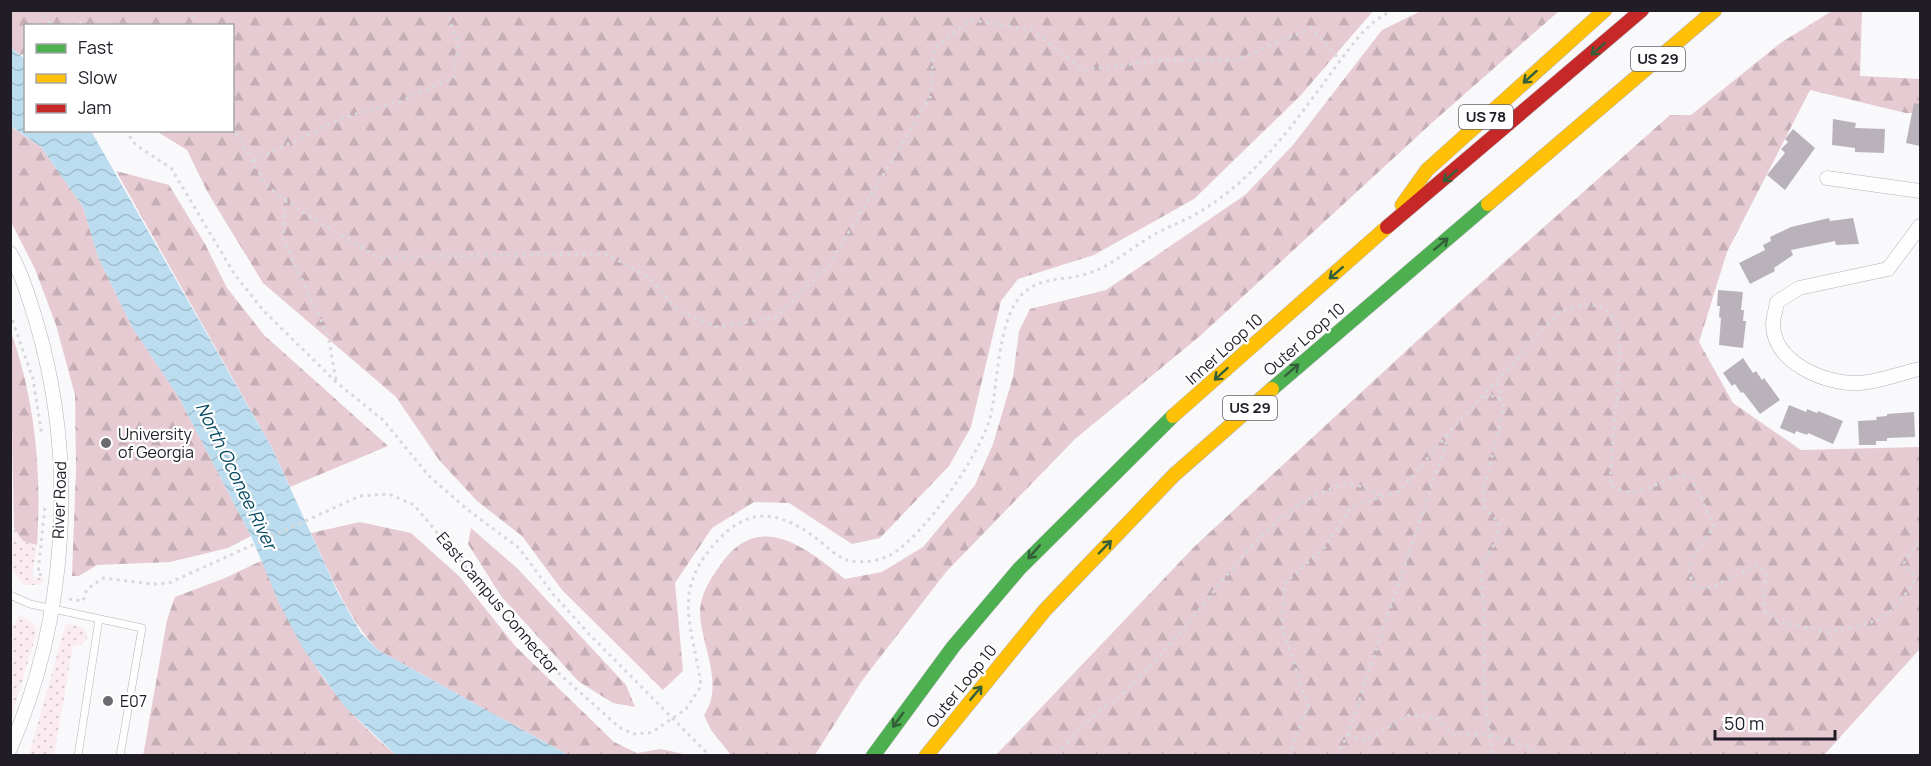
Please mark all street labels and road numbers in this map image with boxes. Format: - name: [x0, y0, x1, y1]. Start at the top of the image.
- road number: US 29: [1631, 47, 1685, 71]
- road number: US 78: [1459, 105, 1513, 129]
- street label: Outer Loop 10: [1259, 297, 1349, 381]
- street label: Inner Loop 10: [1181, 308, 1267, 390]
- road number: US 29: [1223, 396, 1277, 420]
- street label: River Road: [47, 461, 71, 539]
- street label: East Campus Connector: [432, 527, 564, 679]
- street label: Outer Loop 10: [921, 640, 1001, 732]

